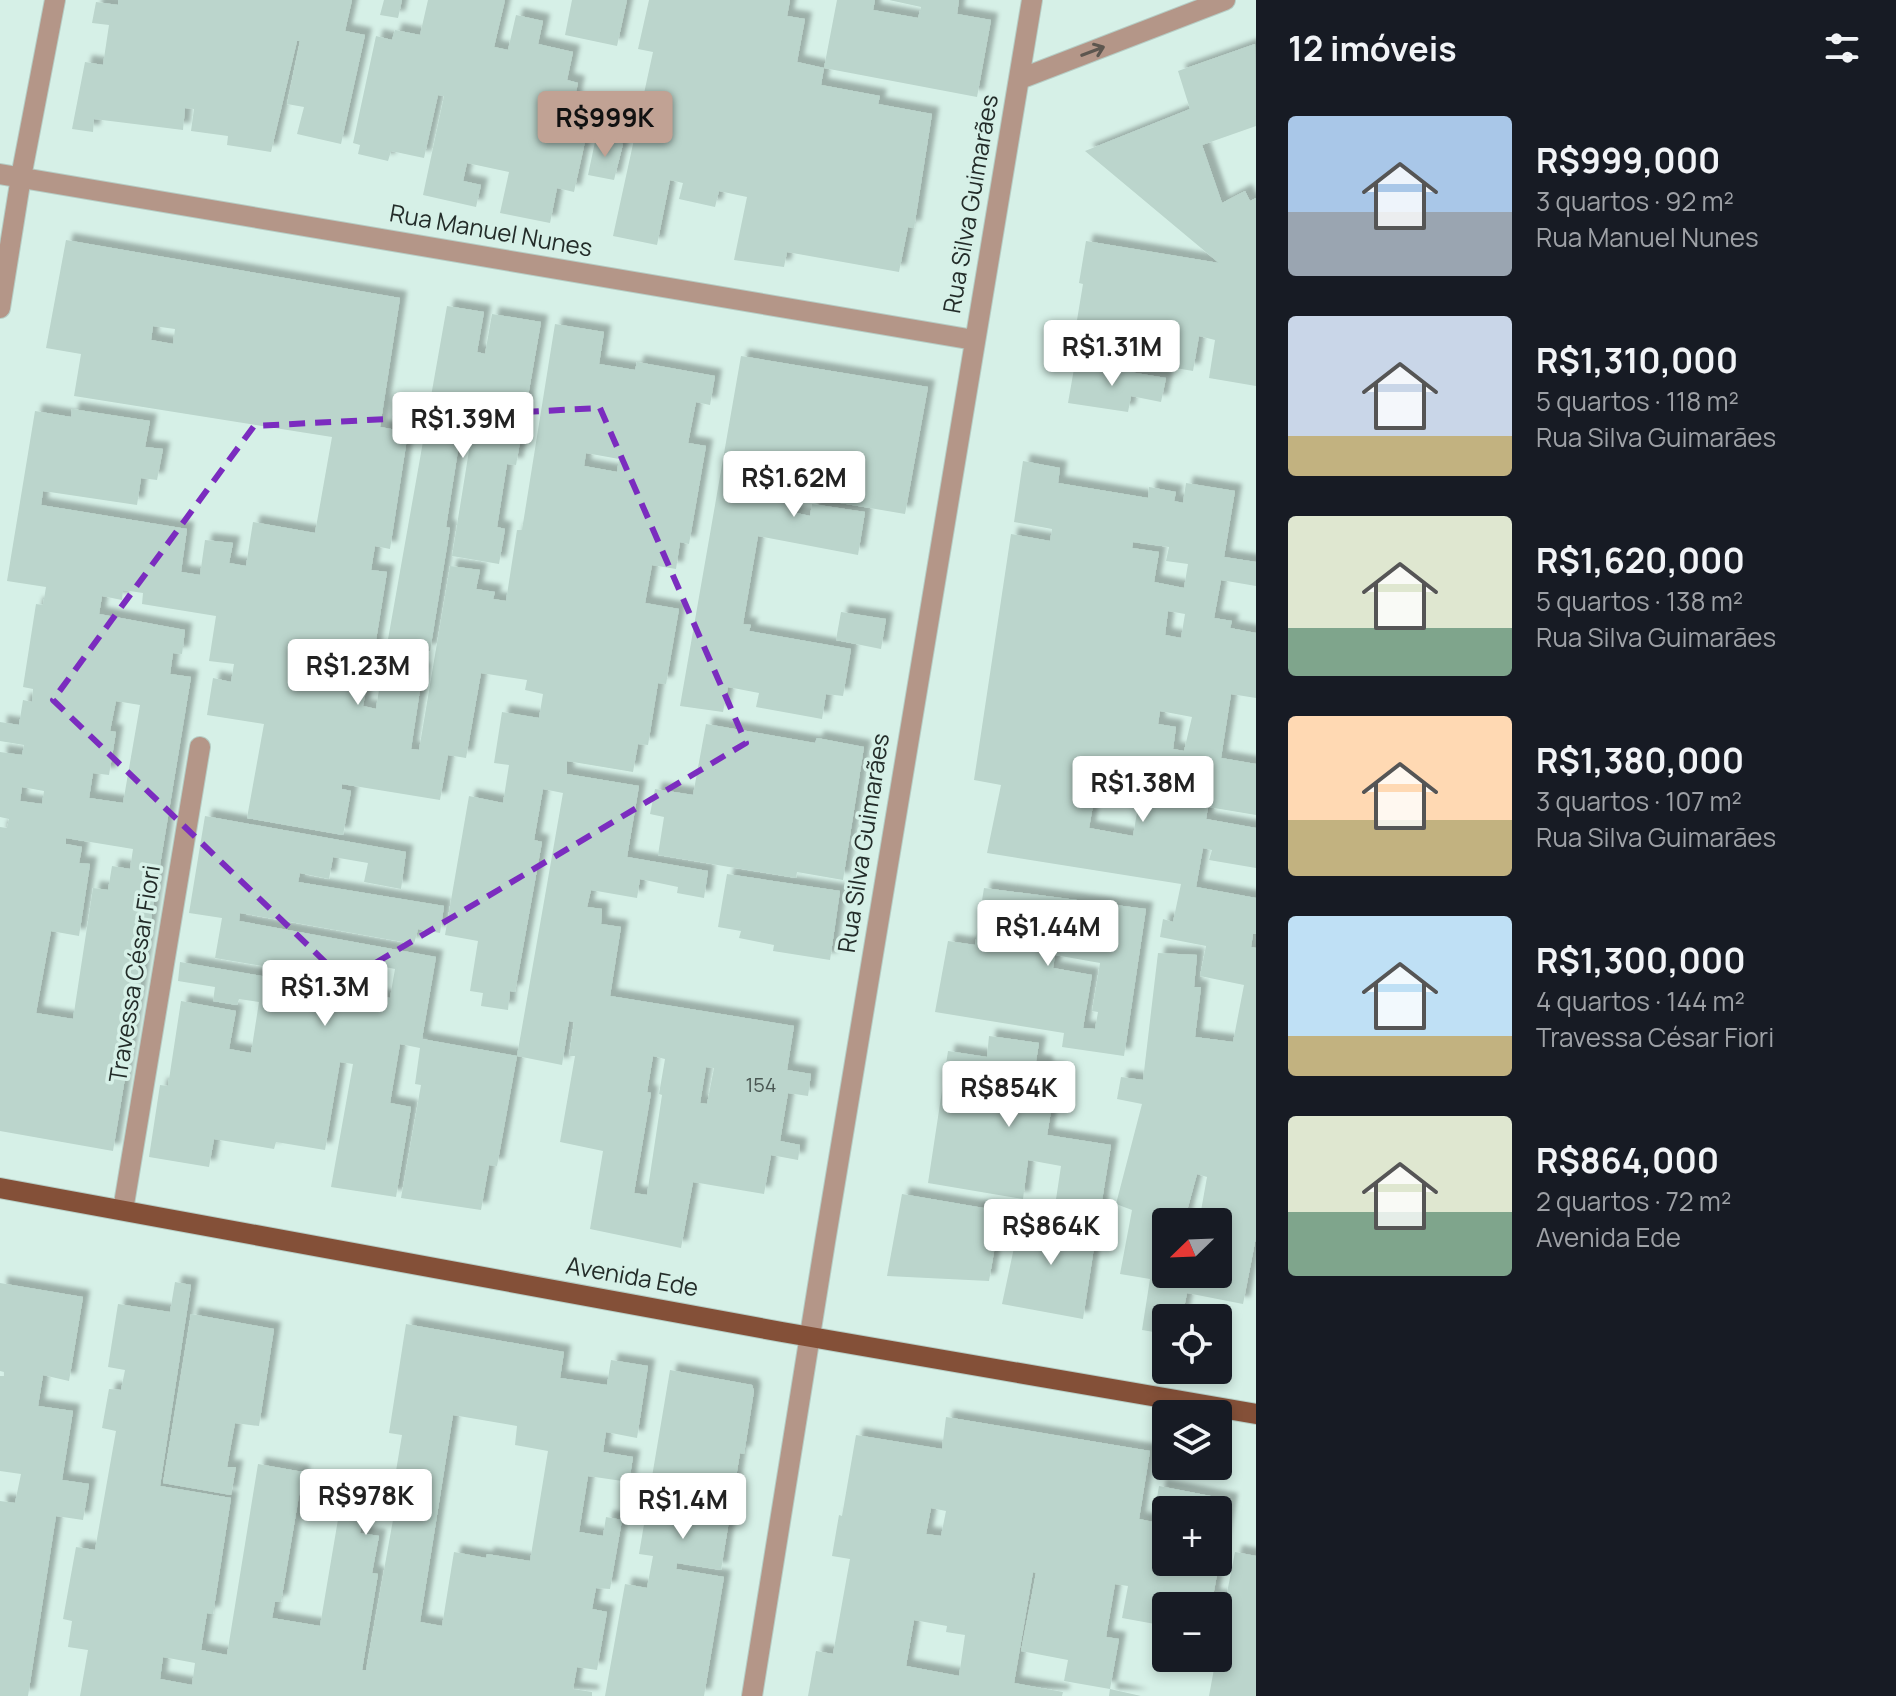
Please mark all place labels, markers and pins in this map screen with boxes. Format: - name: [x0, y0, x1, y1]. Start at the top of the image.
- pin: R$999K: [540, 91, 670, 159]
- pin: R$1.31M: [1038, 320, 1186, 388]
- pin: R$1.39M: [389, 392, 537, 460]
- pin: R$1.62M: [720, 451, 868, 519]
- pin: R$1.23M: [284, 639, 432, 707]
- pin: R$1.38M: [1069, 756, 1217, 824]
- pin: R$1.44M: [974, 900, 1122, 968]
- pin: R$1.3M: [260, 960, 390, 1028]
- pin: R$854K: [944, 1061, 1074, 1129]
- pin: R$864K: [986, 1199, 1116, 1267]
- pin: R$978K: [301, 1469, 431, 1537]
- pin: R$1.4M: [618, 1473, 748, 1541]

